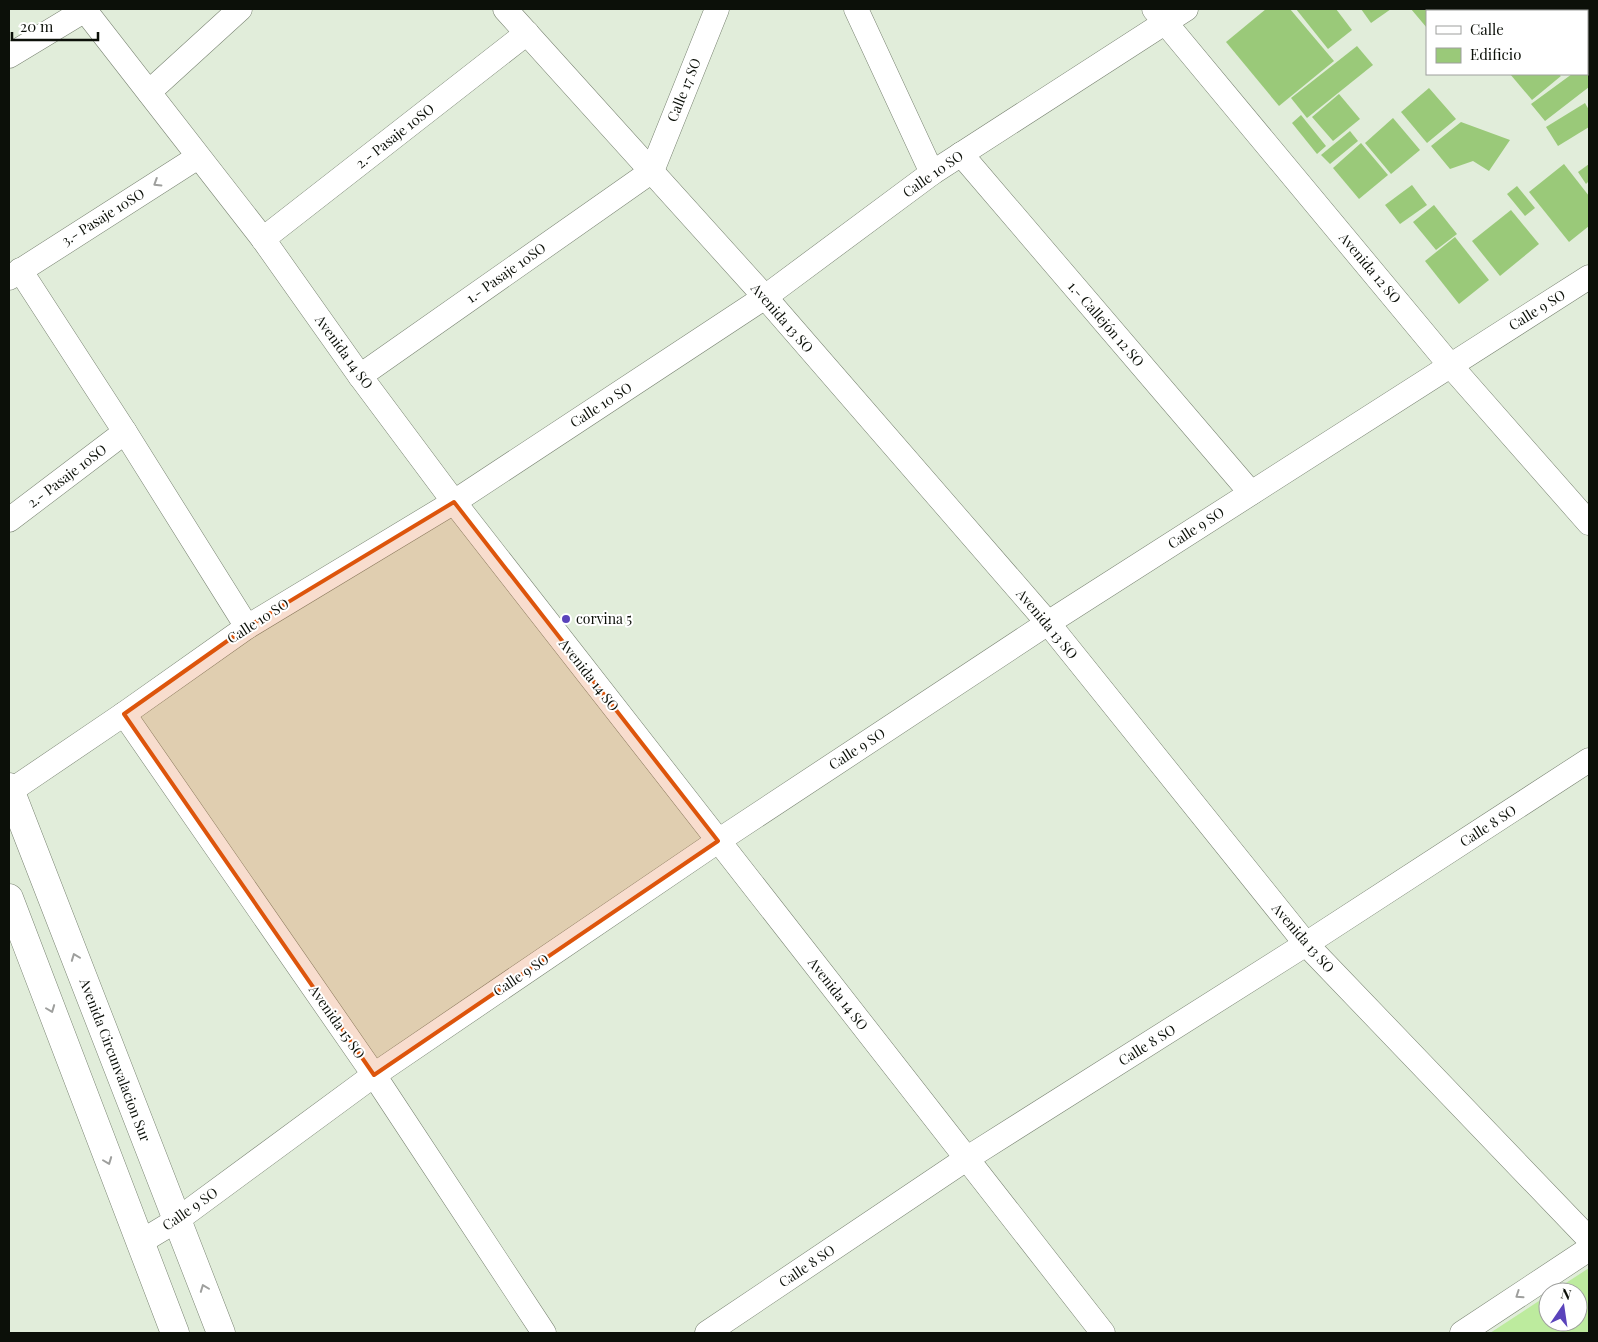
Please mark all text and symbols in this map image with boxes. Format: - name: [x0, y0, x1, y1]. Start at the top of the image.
- scale bar: [12, 10, 99, 42]
- legend: [1426, 10, 1588, 75]
- text: 20 m: [20, 16, 54, 36]
- text: Calle: [1470, 19, 1504, 39]
- text: Edificio: [1470, 44, 1521, 64]
- street label: Calle 17 SO: [662, 55, 705, 125]
- street label: 2.- Pasaje 10SO: [351, 99, 438, 172]
- street label: Calle 10 SO: [899, 146, 967, 201]
- one-way arrow: [153, 177, 162, 186]
- street label: 3.- Pasaje 10SO: [58, 183, 148, 250]
- street label: Avenida 12 SO: [1335, 228, 1406, 307]
- street label: 1.- Pasaje 10SO: [462, 238, 549, 307]
- street label: 1.- Callejón 12 SO: [1064, 277, 1149, 370]
- street label: Avenida 13 SO: [746, 278, 818, 356]
- street label: Calle 9 SO: [1505, 285, 1569, 334]
- street label: Avenida 14 SO: [311, 310, 378, 392]
- street label: Calle 10 SO: [566, 378, 635, 432]
- street label: 2.- Pasaje 10SO: [23, 439, 110, 512]
- street label: Calle 9 SO: [1164, 502, 1228, 553]
- street label: Avenida 13 SO: [1012, 584, 1082, 663]
- street label: Calle 10 SO: [223, 594, 292, 648]
- place label: corvina 5: [576, 609, 632, 628]
- marker: corvina 5: [560, 613, 572, 625]
- street label: Avenida 14 SO: [555, 634, 624, 715]
- street label: Calle 9 SO: [825, 723, 889, 774]
- street label: Calle 8 SO: [1456, 800, 1520, 851]
- street label: Avenida 13 SO: [1267, 898, 1339, 976]
- street label: Calle 9 SO: [489, 949, 552, 1000]
- one-way arrow: [71, 953, 81, 962]
- street label: Avenida 14 SO: [804, 953, 873, 1034]
- street label: Avenida Circunvalacion Sur: [75, 975, 156, 1145]
- street label: Avenida 15 SO: [305, 980, 370, 1062]
- one-way arrow: [45, 1004, 55, 1013]
- street label: Calle 8 SO: [1115, 1020, 1179, 1070]
- one-way arrow: [102, 1156, 112, 1165]
- street label: Calle 9 SO: [158, 1183, 221, 1235]
- street label: Calle 8 SO: [775, 1240, 838, 1291]
- north arrow: [1538, 1282, 1588, 1332]
- text: N: [1559, 1283, 1573, 1304]
- one-way arrow: [199, 1284, 210, 1293]
- one-way arrow: [1516, 1289, 1525, 1298]

